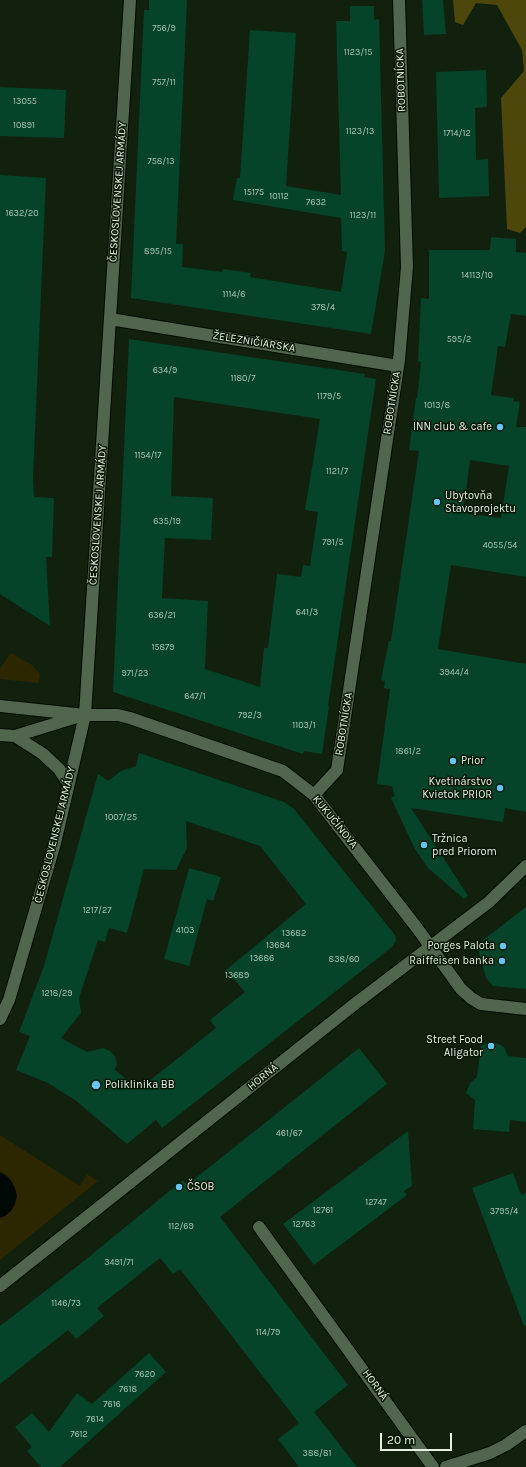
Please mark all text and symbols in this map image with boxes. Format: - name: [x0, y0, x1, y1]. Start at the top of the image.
- house number: 756/9: [152, 23, 176, 33]
- house number: 1123/15: [344, 47, 372, 57]
- street label: ROBOTNÍCKA: [393, 48, 409, 112]
- house number: 757/11: [152, 77, 176, 87]
- house number: 13055: [13, 96, 37, 106]
- house number: 10891: [13, 120, 35, 130]
- street label: ČESKOSLOVENSKEJ ARMÁDY: [107, 122, 129, 262]
- house number: 1123/13: [346, 126, 374, 136]
- house number: 1714/12: [443, 128, 471, 138]
- house number: 758/13: [147, 156, 175, 166]
- house number: 15175: [244, 187, 264, 197]
- house number: 10112: [269, 191, 289, 201]
- house number: 7632: [306, 197, 326, 207]
- house number: 1632/20: [5, 208, 39, 218]
- house number: 1123/11: [350, 210, 376, 220]
- house number: 895/15: [144, 246, 172, 256]
- house number: 14113/10: [461, 270, 493, 280]
- house number: 1114/6: [223, 289, 245, 299]
- house number: 378/4: [311, 302, 335, 312]
- street label: ŽELEZNIČIARSKA: [212, 329, 296, 355]
- house number: 595/2: [447, 334, 471, 344]
- house number: 634/9: [153, 365, 177, 375]
- street label: ROBOTNÍCKA: [381, 371, 403, 435]
- house number: 1180/7: [231, 373, 255, 383]
- house number: 1179/5: [317, 391, 341, 401]
- house number: 1013/8: [424, 400, 450, 410]
- place label: INN club & cafe: [413, 420, 492, 434]
- marker: INN club & cafe: [495, 422, 505, 432]
- street label: ČESKOSLOVENSKEJ ARMÁDY: [87, 445, 109, 585]
- house number: 1154/17: [134, 450, 162, 460]
- house number: 1121/7: [326, 466, 348, 476]
- place label: Ubytovňa Stavoprojektu: [445, 489, 516, 515]
- marker: Ubytovňa Stavoprojektu: [432, 497, 442, 507]
- house number: 635/19: [153, 516, 181, 526]
- house number: 791/5: [322, 537, 344, 547]
- house number: 4055/54: [483, 540, 517, 550]
- house number: 641/3: [296, 607, 318, 617]
- house number: 636/21: [148, 610, 176, 620]
- house number: 15879: [151, 642, 175, 652]
- house number: 3944/4: [439, 667, 469, 677]
- house number: 971/23: [122, 668, 148, 678]
- house number: 647/1: [184, 691, 206, 701]
- street label: ROBOTNÍCKA: [333, 692, 355, 756]
- house number: 792/3: [238, 710, 262, 720]
- house number: 1103/1: [292, 720, 316, 730]
- house number: 1861/2: [395, 746, 421, 756]
- place label: Prior: [461, 754, 484, 768]
- marker: Prior: [448, 756, 458, 766]
- street label: ČESKOSLOVENSKEJ ARMÁDY: [32, 765, 78, 905]
- place label: Kvetinárstvo Kvietok PRIOR: [422, 775, 492, 801]
- marker: Kvetinárstvo Kvietok PRIOR: [495, 783, 505, 793]
- street label: KUKUČÍNOVA: [310, 793, 360, 851]
- house number: 1007/25: [105, 812, 137, 822]
- place label: Tržnica pred Priorom: [432, 832, 497, 858]
- marker: Tržnica pred Priorom: [419, 840, 429, 850]
- house number: 1217/27: [83, 905, 111, 915]
- house number: 4103: [176, 925, 194, 935]
- house number: 13682: [282, 928, 306, 938]
- place label: Porges Palota: [427, 939, 495, 953]
- house number: 13684: [266, 940, 290, 950]
- marker: Porges Palota: [498, 941, 508, 951]
- house number: 13686: [250, 953, 274, 963]
- house number: 838/60: [329, 954, 359, 964]
- place label: Raiffeisen banka: [409, 954, 494, 968]
- marker: Raiffeisen banka: [497, 956, 507, 966]
- house number: 13689: [225, 970, 249, 980]
- house number: 1218/29: [41, 988, 73, 998]
- place label: Street Food Aligator: [426, 1033, 483, 1059]
- marker: Street Food Aligator: [486, 1041, 496, 1051]
- street label: HORNÁ: [245, 1061, 281, 1093]
- place label: Poliklinika BB: [105, 1078, 174, 1092]
- marker: Poliklinika BB: [90, 1079, 102, 1091]
- house number: 461/67: [276, 1128, 302, 1138]
- place label: ČSOB: [187, 1180, 214, 1194]
- marker: ČSOB: [174, 1182, 184, 1192]
- house number: 12747: [365, 1197, 387, 1207]
- house number: 12761: [313, 1205, 333, 1215]
- house number: 3795/4: [490, 1206, 518, 1216]
- house number: 12763: [293, 1219, 315, 1229]
- house number: 112/69: [168, 1221, 194, 1231]
- house number: 3491/71: [104, 1257, 134, 1267]
- house number: 1146/73: [51, 1298, 81, 1308]
- house number: 114/79: [256, 1327, 280, 1337]
- street label: HORNÁ: [359, 1367, 391, 1403]
- house number: 7620: [135, 1369, 155, 1379]
- house number: 7618: [119, 1384, 137, 1394]
- house number: 7616: [103, 1399, 121, 1409]
- house number: 7614: [86, 1414, 104, 1424]
- scale bar: [382, 1425, 454, 1451]
- house number: 7612: [70, 1429, 88, 1439]
- text: 20 m: [387, 1433, 415, 1447]
- house number: 388/81: [303, 1448, 331, 1458]

